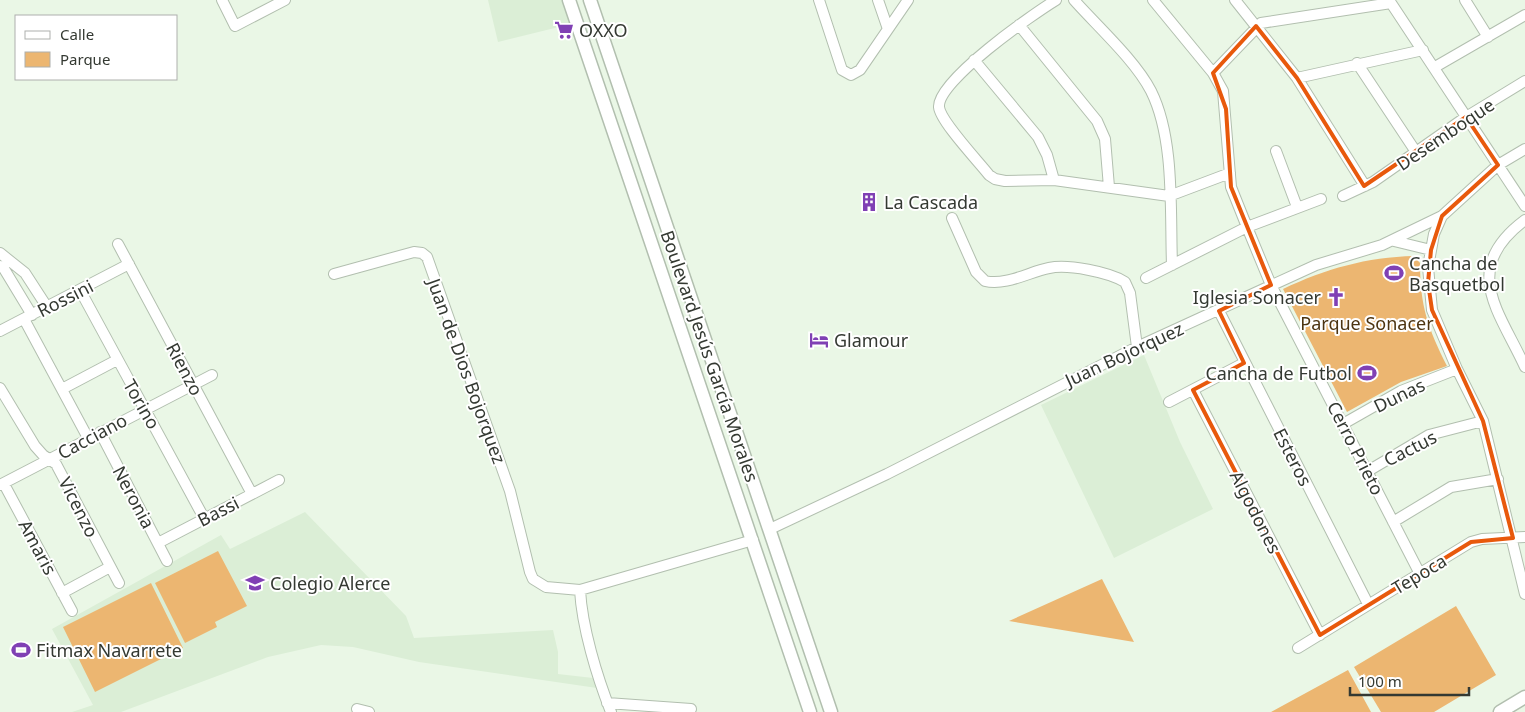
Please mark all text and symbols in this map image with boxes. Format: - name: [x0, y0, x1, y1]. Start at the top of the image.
- legend: [15, 15, 178, 80]
- place label: OXXO: [579, 18, 628, 42]
- supermarket icon: OXXO: [553, 19, 575, 41]
- text: Calle: [60, 24, 94, 44]
- text: Parque: [60, 49, 110, 69]
- street label: Desemboque: [1391, 92, 1499, 176]
- place label: La Cascada: [884, 190, 978, 214]
- building icon: La Cascada: [858, 191, 880, 213]
- street label: Boulevard Jesús García Morales: [656, 227, 764, 485]
- place label: Cancha de Basquetbol: [1409, 251, 1505, 296]
- sports icon: Cancha de Basquetbol: [1383, 262, 1405, 284]
- street label: Juan de Dios Bojorquez: [422, 273, 512, 467]
- street label: Rossini: [33, 274, 97, 322]
- place label: Iglesia Sonacer: [1193, 285, 1322, 309]
- church icon: Iglesia Sonacer: [1325, 286, 1347, 308]
- park label: Parque Sonacer: [1300, 311, 1434, 335]
- street label: Juan Bojorquez: [1059, 316, 1187, 393]
- place label: Glamour: [834, 328, 909, 352]
- hotel icon: Glamour: [808, 329, 830, 351]
- street label: Rienzo: [161, 338, 209, 400]
- place label: Cancha de Futbol: [1205, 361, 1352, 385]
- sports icon: Cancha de Futbol: [1356, 362, 1378, 384]
- street label: Dunas: [1369, 372, 1429, 418]
- street label: Torino: [118, 375, 166, 433]
- street label: Cerro Prieto: [1322, 397, 1390, 499]
- street label: Cacciano: [53, 408, 131, 464]
- street label: Esteros: [1268, 424, 1318, 490]
- street label: Cactus: [1379, 425, 1441, 471]
- street label: Neronia: [108, 461, 160, 533]
- street label: Algodones: [1225, 466, 1287, 558]
- street label: Vicenzo: [54, 473, 104, 541]
- street label: Bassi: [193, 490, 243, 532]
- street label: Amaris: [14, 515, 62, 579]
- street label: Tepoca: [1387, 548, 1451, 600]
- place label: Colegio Alerce: [270, 571, 391, 595]
- school or university icon: Colegio Alerce: [244, 572, 266, 594]
- place label: Fitmax Navarrete: [36, 638, 182, 662]
- sports icon: Fitmax Navarrete: [10, 639, 32, 661]
- scale bar: [1350, 664, 1469, 696]
- text: 100 m: [1358, 671, 1402, 691]

